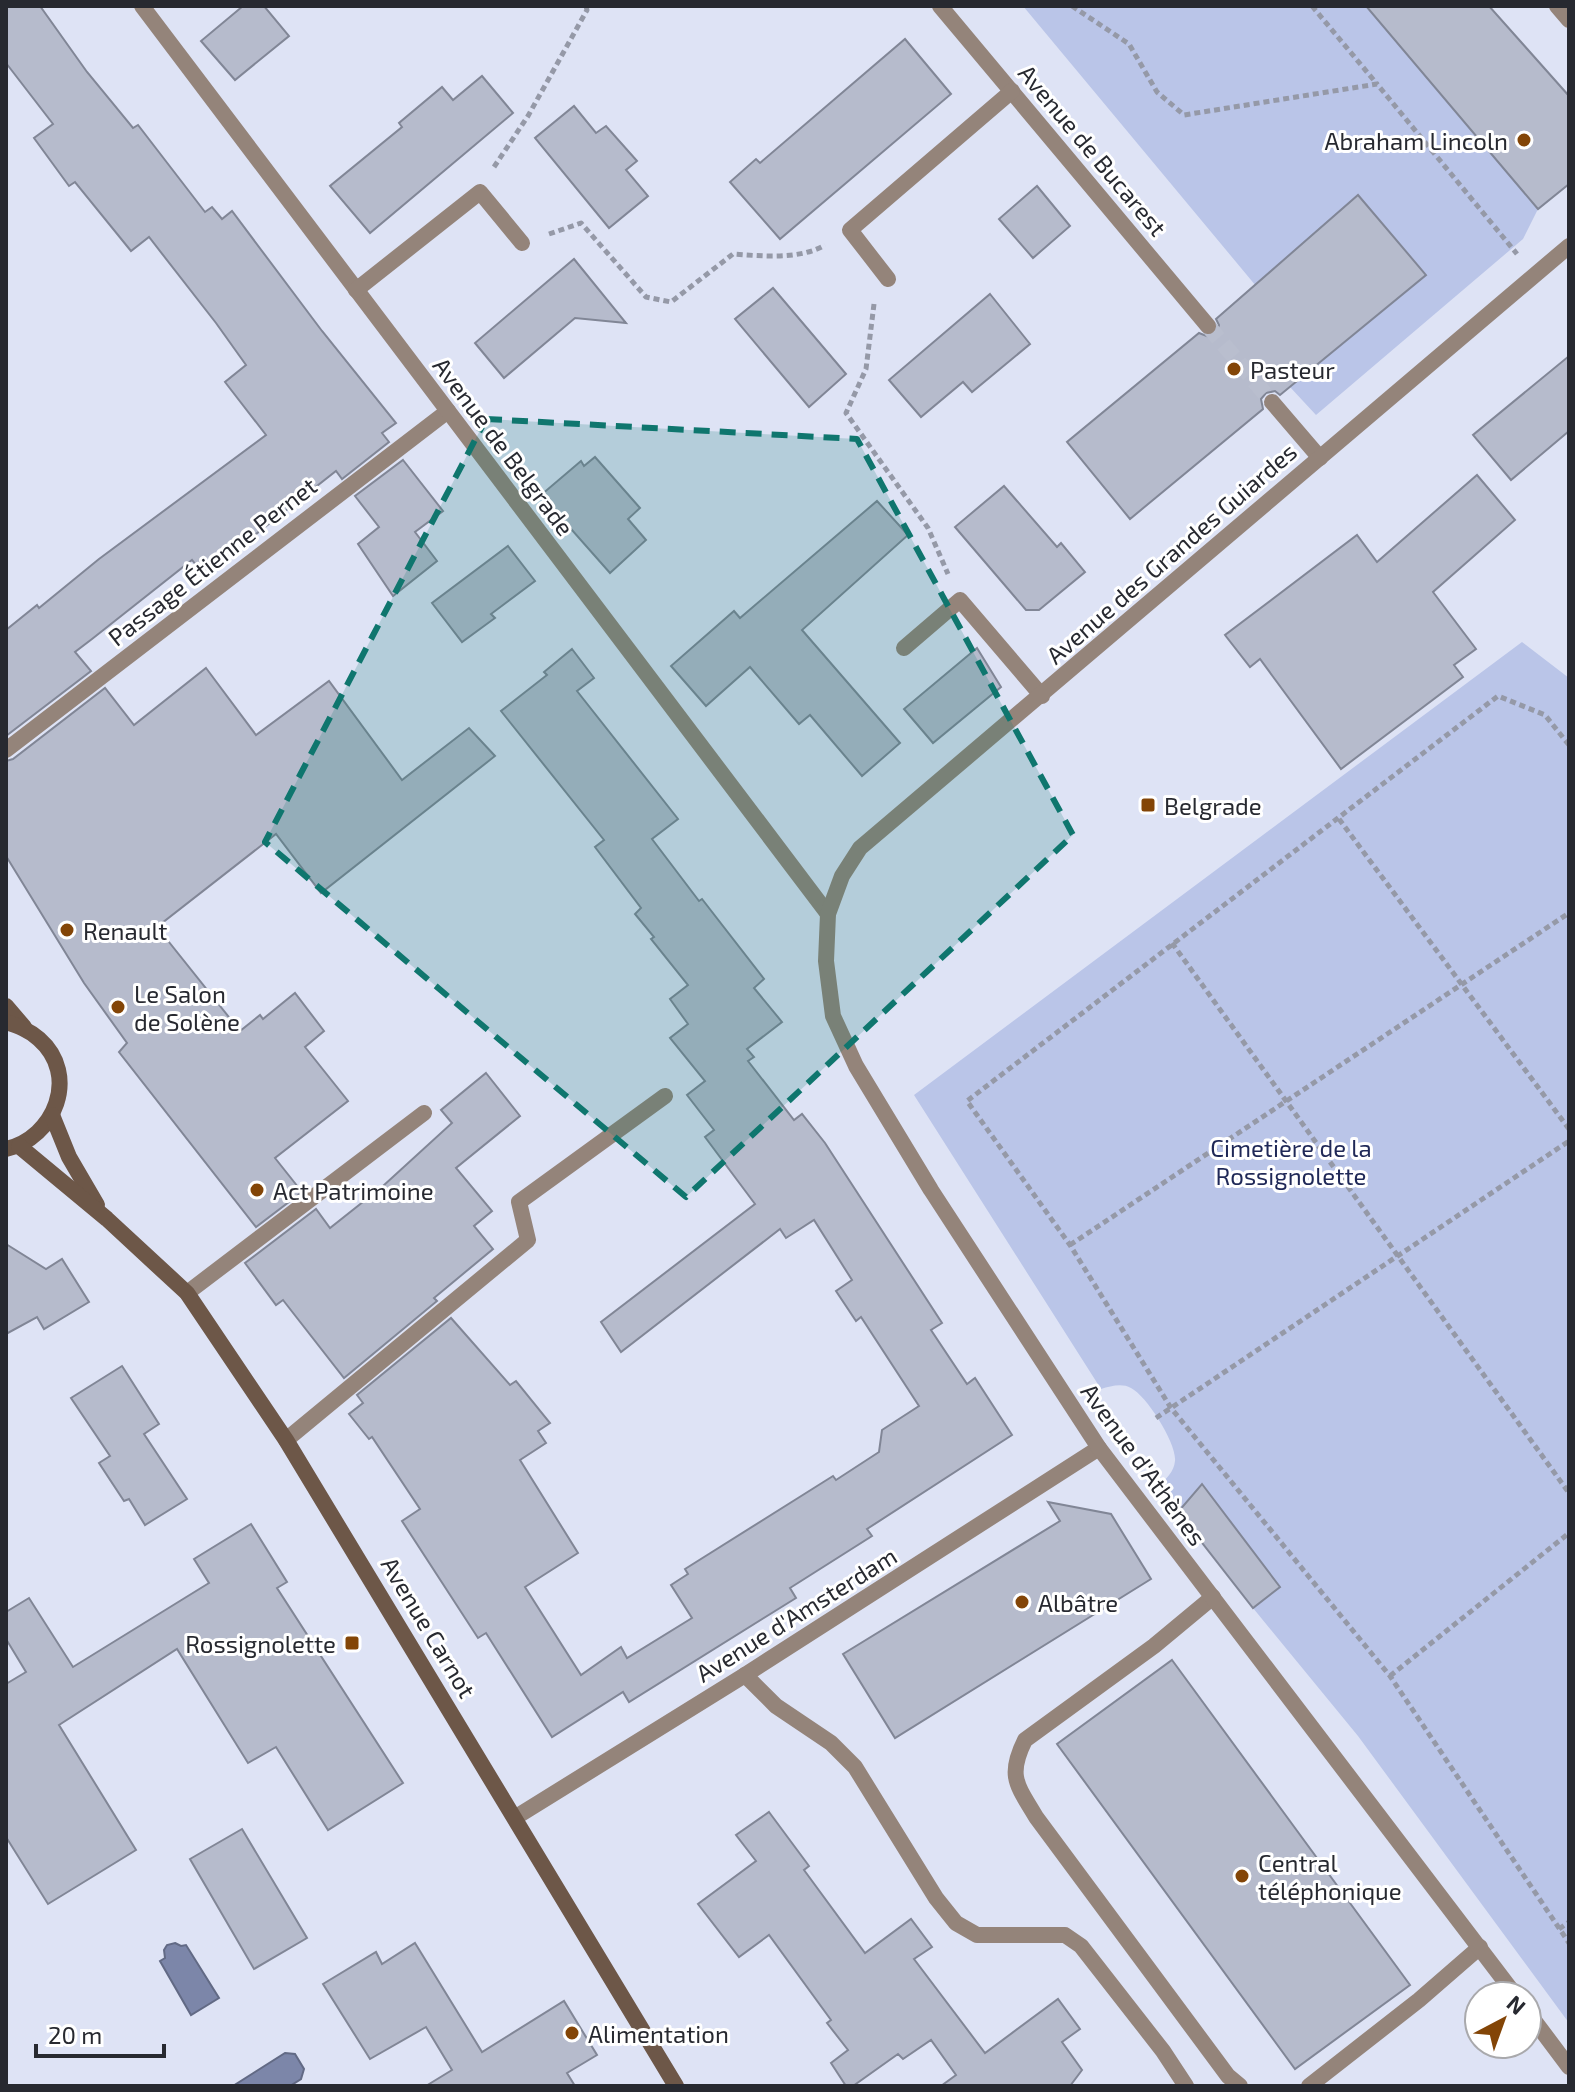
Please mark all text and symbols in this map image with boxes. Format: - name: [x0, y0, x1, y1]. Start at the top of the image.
- street label: Avenue de Bucarest: [1013, 58, 1173, 242]
- place label: Abraham Lincoln: [1325, 126, 1508, 155]
- marker: Abraham Lincoln: [1515, 131, 1533, 149]
- street label: Avenue de Belgrade: [428, 351, 580, 541]
- place label: Pasteur: [1250, 355, 1335, 384]
- marker: Pasteur: [1225, 360, 1243, 378]
- street label: Avenue des Grandes Guiardes: [1040, 436, 1302, 670]
- street label: Passage Étienne Pernet: [102, 471, 322, 651]
- place label: Belgrade: [1164, 791, 1262, 820]
- marker: Belgrade: [1139, 796, 1157, 814]
- place label: Renault: [83, 916, 168, 945]
- marker: Renault: [58, 921, 76, 939]
- place label: Le Salon de Solène: [134, 979, 240, 1036]
- marker: Le Salon de Solène: [109, 998, 127, 1016]
- park label: Cimetière de la Rossignolette: [1210, 1133, 1372, 1190]
- place label: Act Patrimoine: [273, 1176, 434, 1205]
- marker: Act Patrimoine: [248, 1181, 266, 1199]
- street label: Avenue d'Athènes: [1075, 1377, 1213, 1551]
- street label: Avenue d'Amsterdam: [690, 1540, 902, 1688]
- street label: Avenue Carnot: [376, 1551, 482, 1703]
- place label: Albâtre: [1038, 1588, 1118, 1617]
- marker: Albâtre: [1013, 1593, 1031, 1611]
- place label: Rossignolette: [185, 1629, 336, 1658]
- marker: Rossignolette: [343, 1634, 361, 1652]
- place label: Central téléphonique: [1258, 1848, 1402, 1905]
- marker: Central téléphonique: [1233, 1867, 1251, 1885]
- north arrow: [1463, 1980, 1543, 2060]
- text: N: [1502, 1989, 1531, 2019]
- scale bar: [36, 2008, 164, 2058]
- place label: Alimentation: [588, 2019, 729, 2048]
- text: 20 m: [48, 2020, 102, 2049]
- marker: Alimentation: [563, 2024, 581, 2042]

